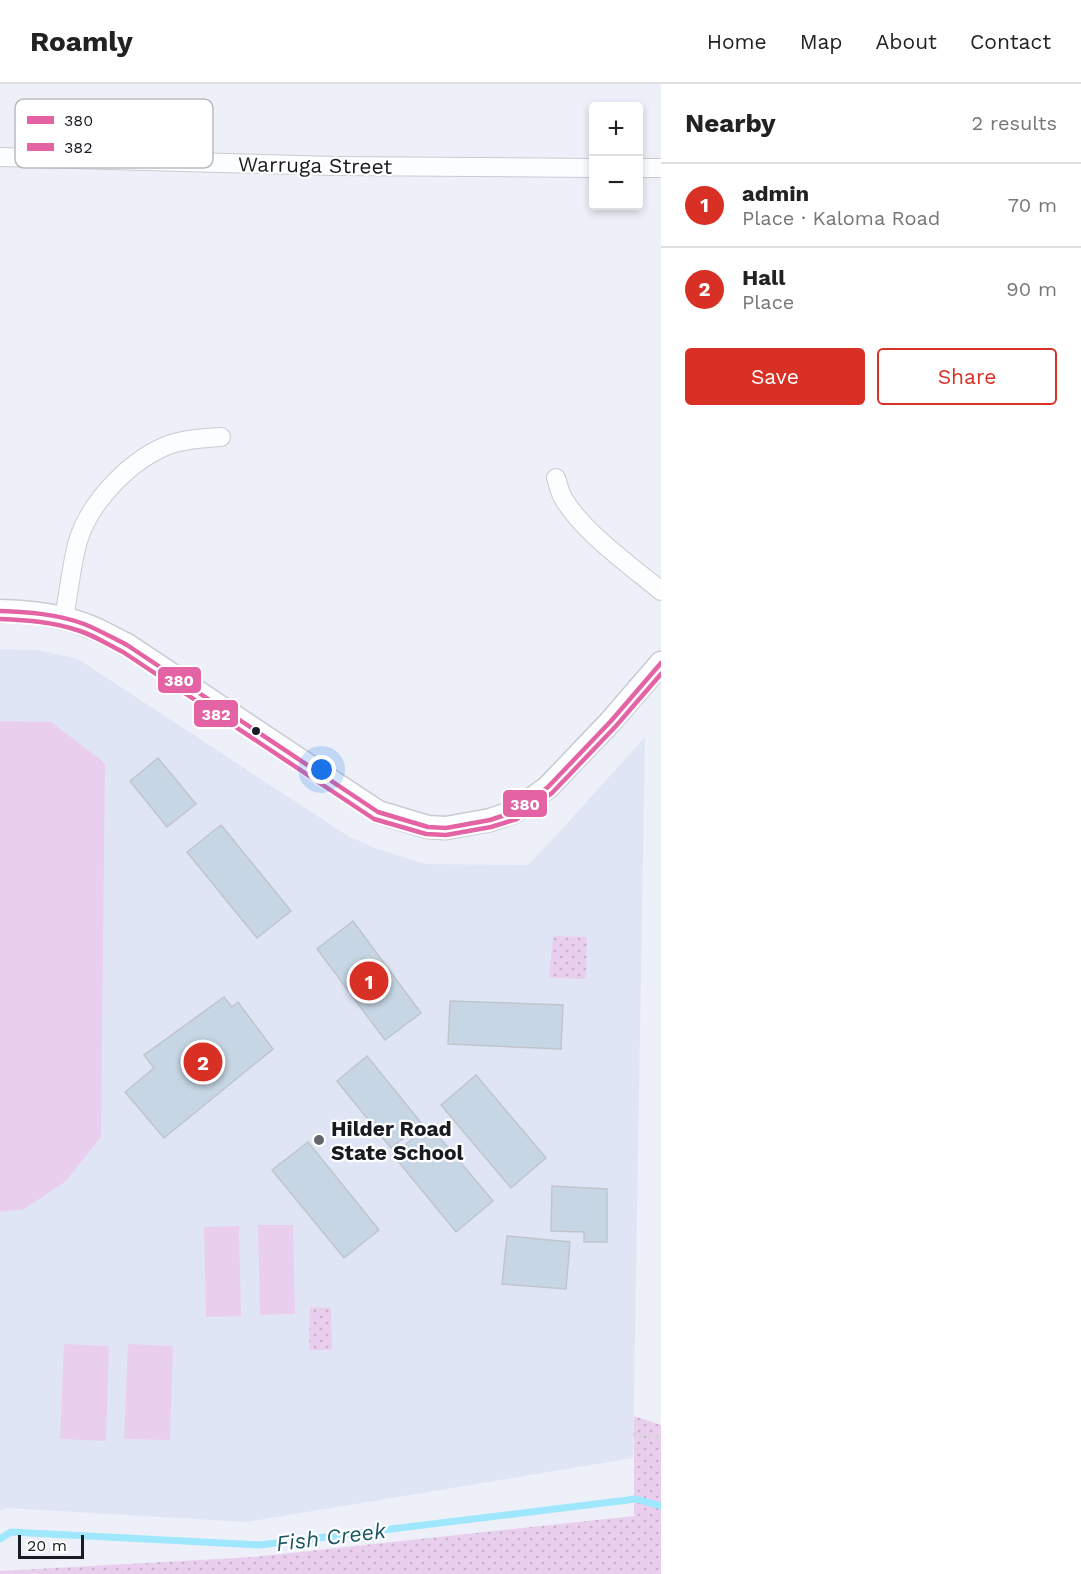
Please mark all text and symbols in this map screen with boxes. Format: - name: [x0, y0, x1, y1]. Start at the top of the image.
- text: Roamly: [30, 25, 133, 58]
- text: Home: [707, 29, 767, 54]
- text: Map: [800, 29, 843, 54]
- text: About: [876, 29, 937, 54]
- text: Contact: [970, 29, 1051, 54]
- legend: [15, 99, 213, 168]
- map controls: [589, 102, 643, 210]
- button: +: [589, 102, 643, 156]
- text: Nearby: [685, 108, 776, 138]
- text: 380: [64, 111, 93, 130]
- text: 2 results: [972, 111, 1057, 135]
- text: 382: [64, 138, 93, 157]
- street label: Warruga Street: [238, 151, 393, 179]
- button: −: [589, 156, 643, 210]
- text: admin: [742, 181, 809, 206]
- text: 1: [700, 193, 709, 217]
- text: 70 m: [1008, 193, 1057, 217]
- text: Place · Kaloma Road: [742, 206, 940, 230]
- text: Hall: [742, 265, 785, 290]
- text: 2: [699, 277, 710, 301]
- text: 90 m: [1006, 277, 1057, 301]
- text: Place: [742, 290, 794, 314]
- button: Save: [685, 348, 865, 405]
- button: Share: [877, 348, 1057, 405]
- line badge: 380: [157, 666, 202, 694]
- text: 380: [164, 671, 194, 690]
- line badge: 382: [193, 699, 239, 728]
- text: 382: [201, 705, 231, 724]
- unlabelled marker: [250, 725, 262, 737]
- your location: [307, 755, 336, 784]
- line badge: 380: [502, 789, 548, 818]
- text: 380: [510, 795, 540, 814]
- pin: 1: [350, 958, 388, 1004]
- pin: 2: [184, 1040, 222, 1084]
- place label: Hilder Road State School: [331, 1116, 464, 1165]
- marker: Hilder Road State School: [312, 1133, 326, 1147]
- water label: Fish Creek: [275, 1518, 388, 1556]
- scale bar: [18, 1532, 84, 1560]
- text: 20 m: [27, 1536, 67, 1555]

